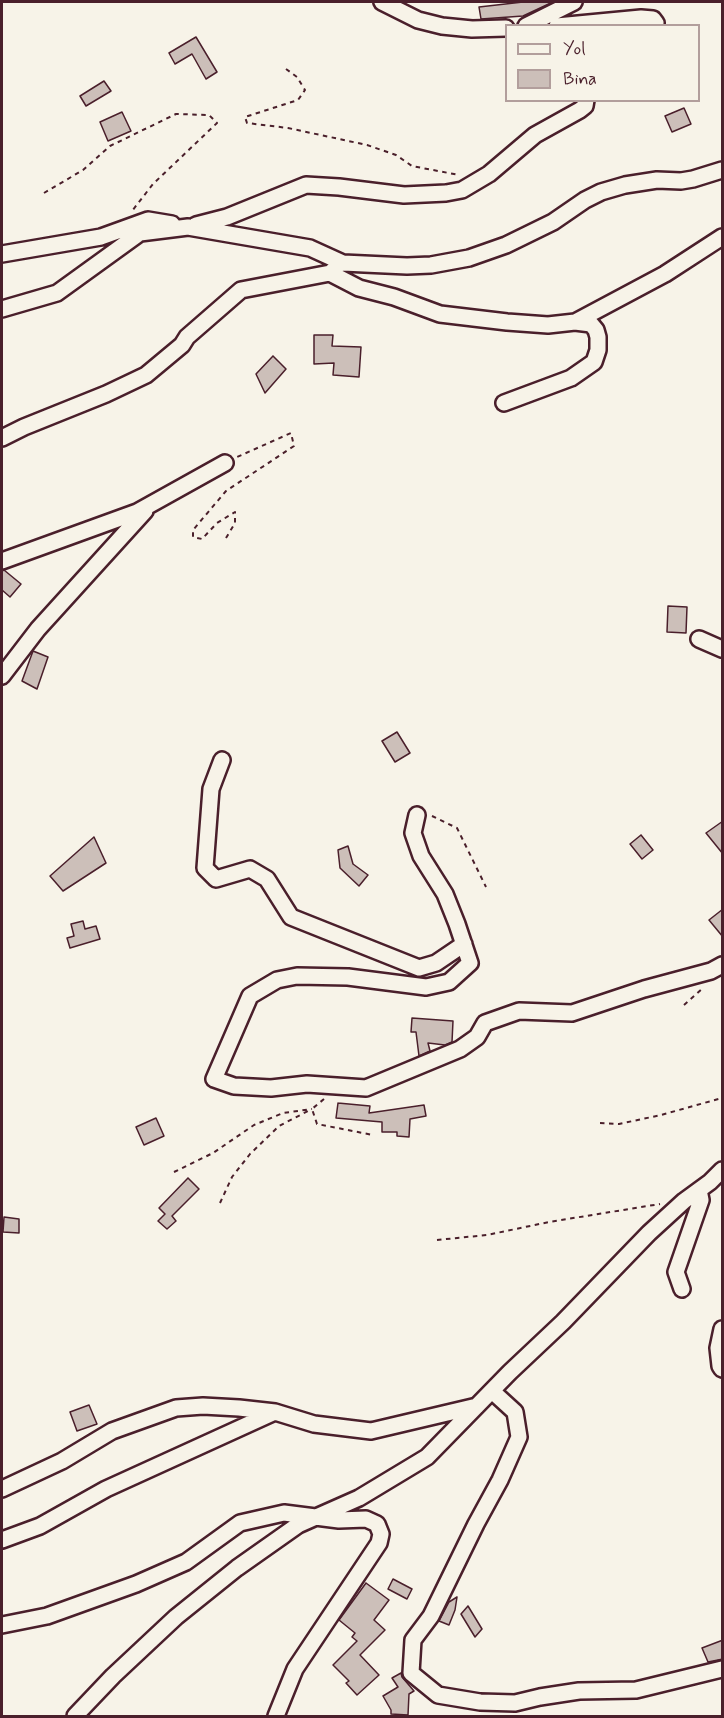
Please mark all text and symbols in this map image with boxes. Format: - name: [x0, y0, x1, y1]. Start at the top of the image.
- legend: [505, 24, 700, 102]
- text: Yol: [563, 37, 586, 61]
- text: Bina: [563, 67, 597, 91]

